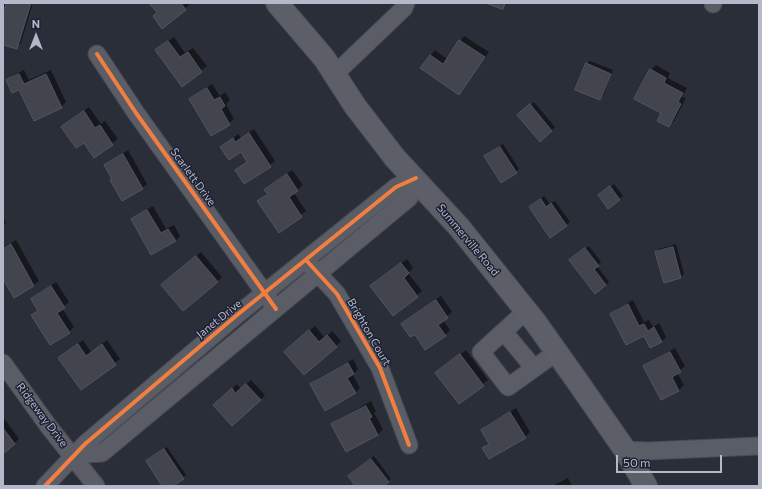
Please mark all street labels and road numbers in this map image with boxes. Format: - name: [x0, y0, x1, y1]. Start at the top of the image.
- street label: Scarlett Drive: [168, 146, 218, 208]
- street label: Summerville Road: [434, 201, 502, 279]
- street label: Brighton Court: [344, 296, 394, 368]
- street label: Janet Drive: [194, 297, 244, 341]
- street label: Ridgeway Drive: [14, 380, 70, 450]

